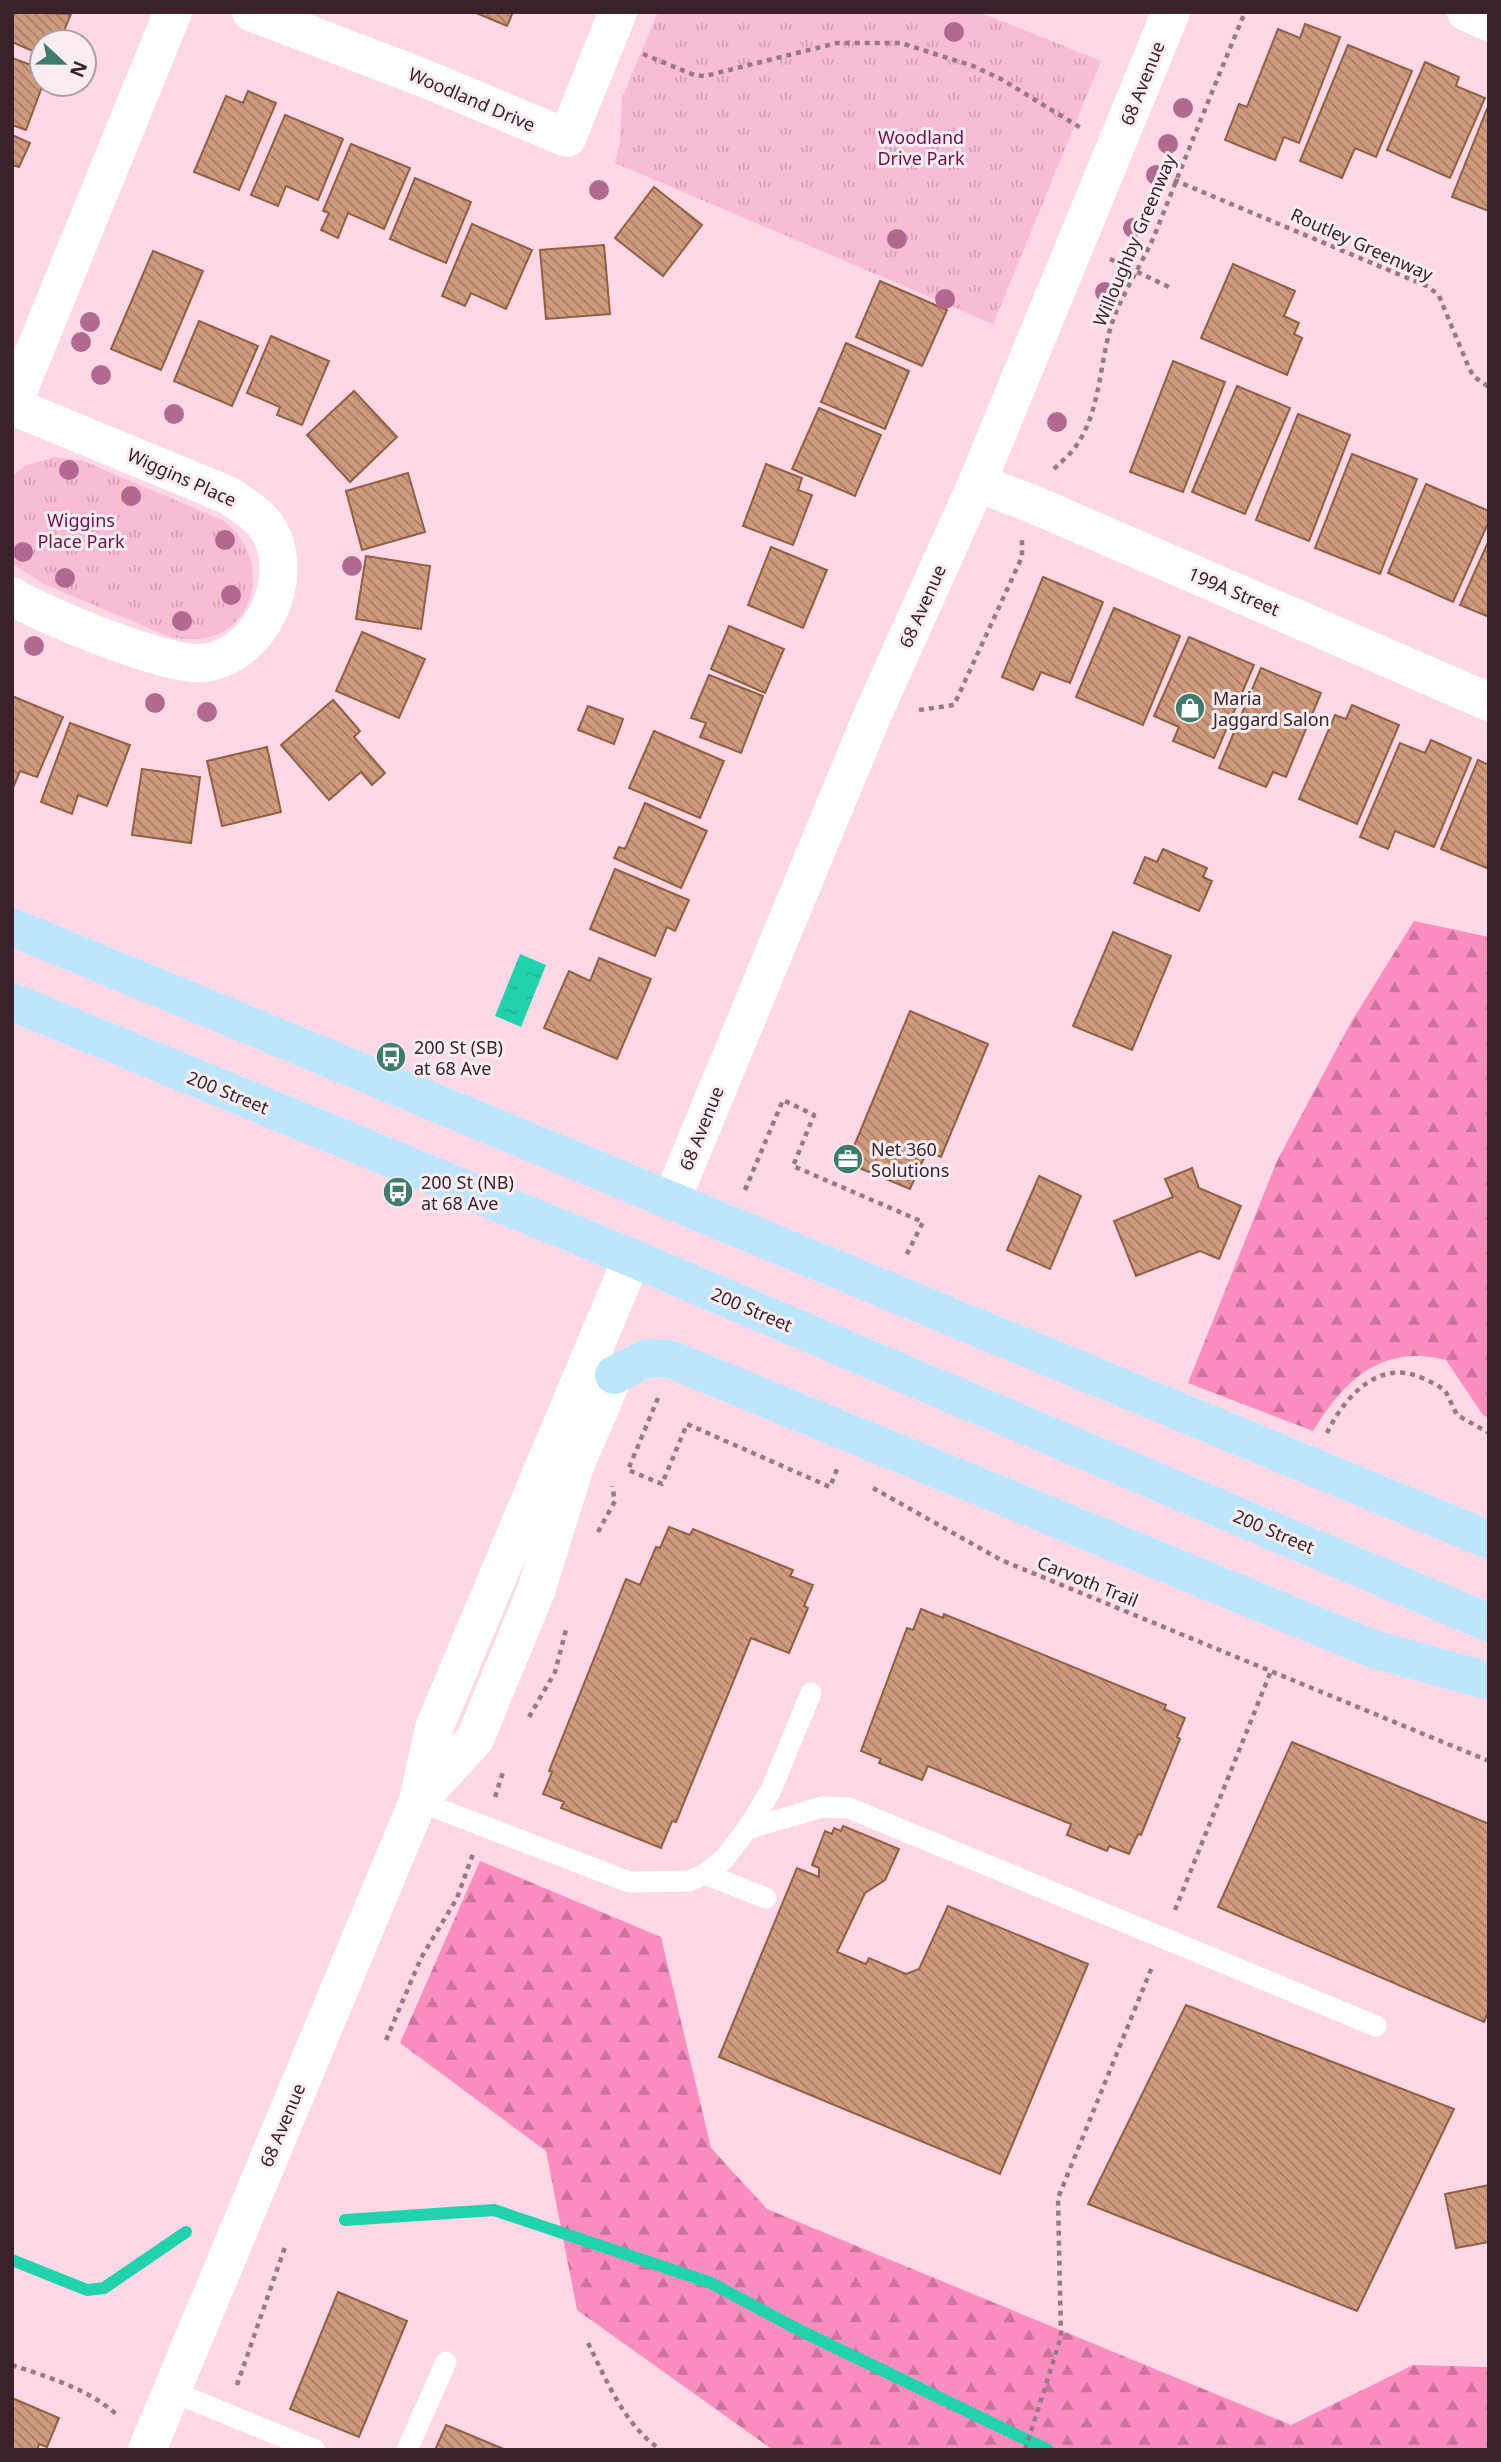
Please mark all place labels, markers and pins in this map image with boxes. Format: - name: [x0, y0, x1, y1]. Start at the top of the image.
- place label: Maria Jaggard Salon: [1211, 686, 1330, 731]
- shop icon: Maria Jaggard Salon: [1173, 691, 1207, 725]
- place label: 200 St (SB) at 68 Ave: [414, 1035, 503, 1080]
- bus stop icon: 200 St (SB) at 68 Ave: [374, 1040, 408, 1074]
- place label: Net 360 Solutions: [871, 1137, 949, 1182]
- office icon: Net 360 Solutions: [831, 1142, 865, 1176]
- place label: 200 St (NB) at 68 Ave: [421, 1170, 514, 1215]
- bus stop icon: 200 St (NB) at 68 Ave: [381, 1175, 415, 1209]

